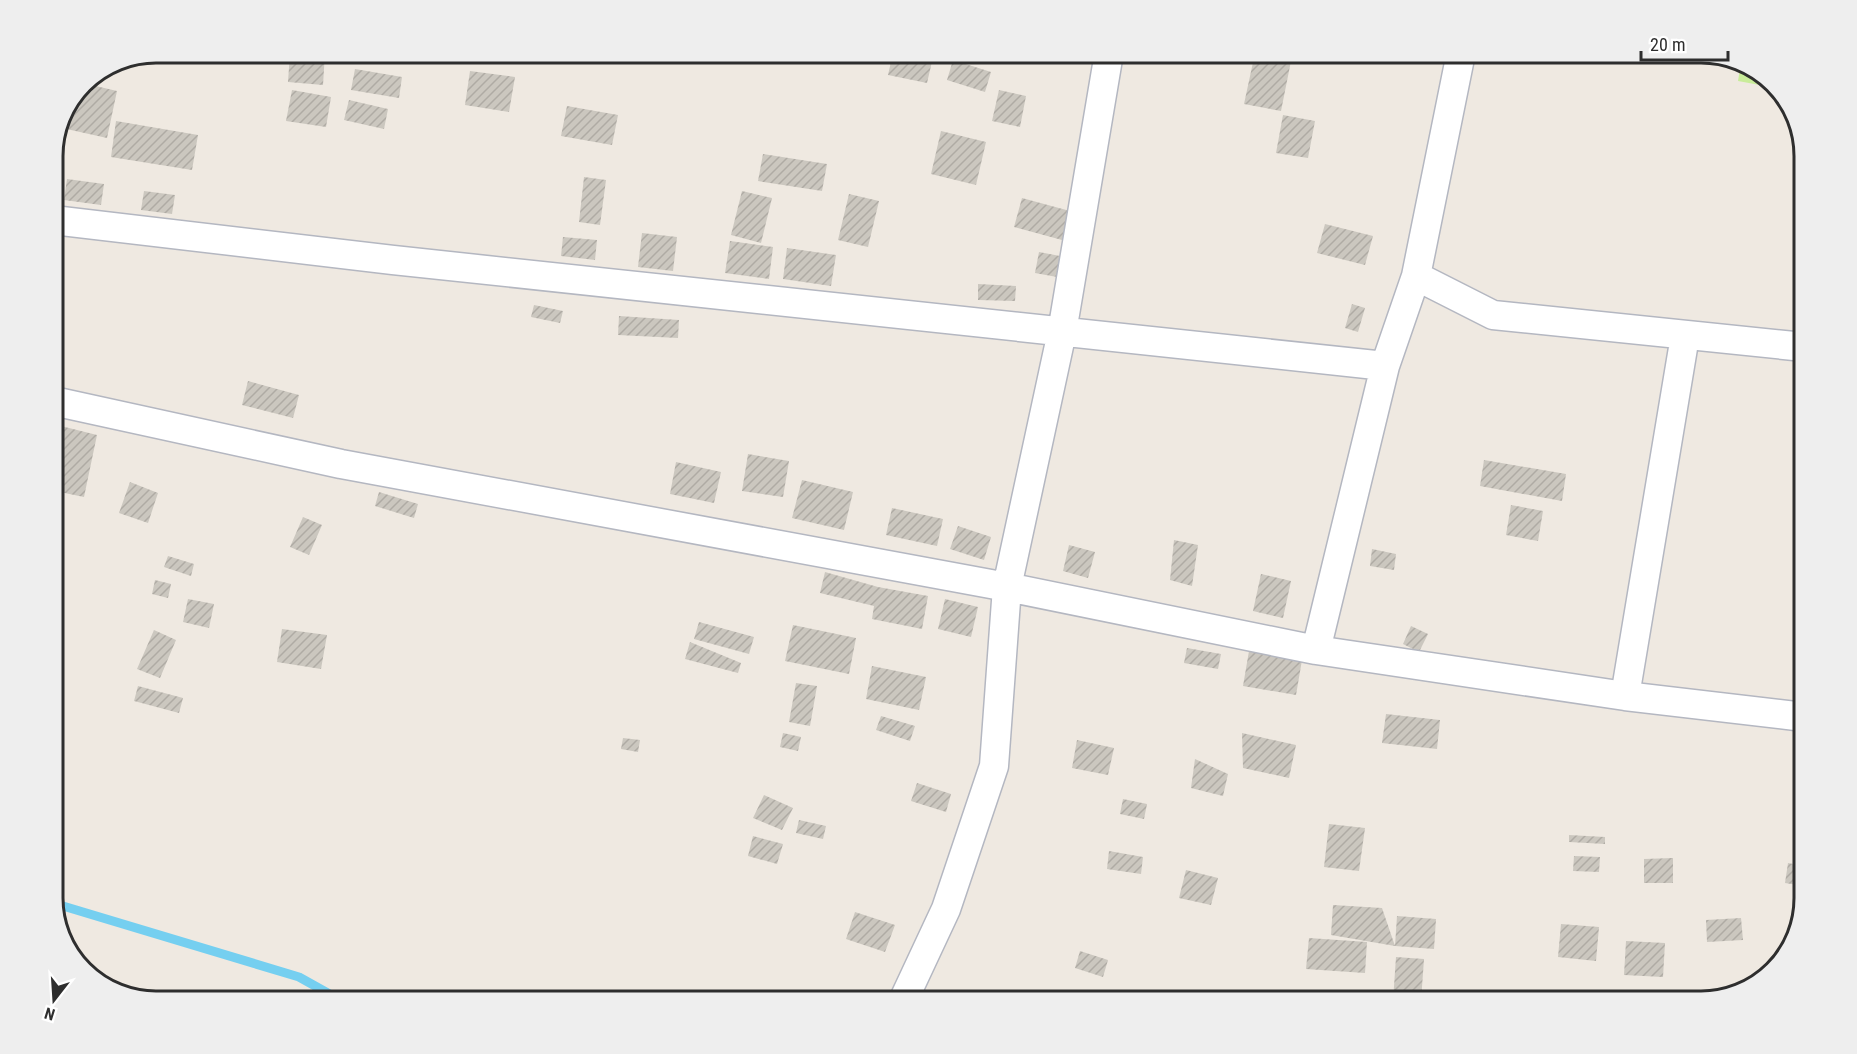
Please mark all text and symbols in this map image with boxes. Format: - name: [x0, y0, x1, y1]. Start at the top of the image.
- scale bar: [1641, 24, 1728, 62]
- text: 20 m: [1650, 34, 1685, 55]
- north arrow: [24, 970, 84, 1030]
- text: N: [42, 1003, 57, 1024]

